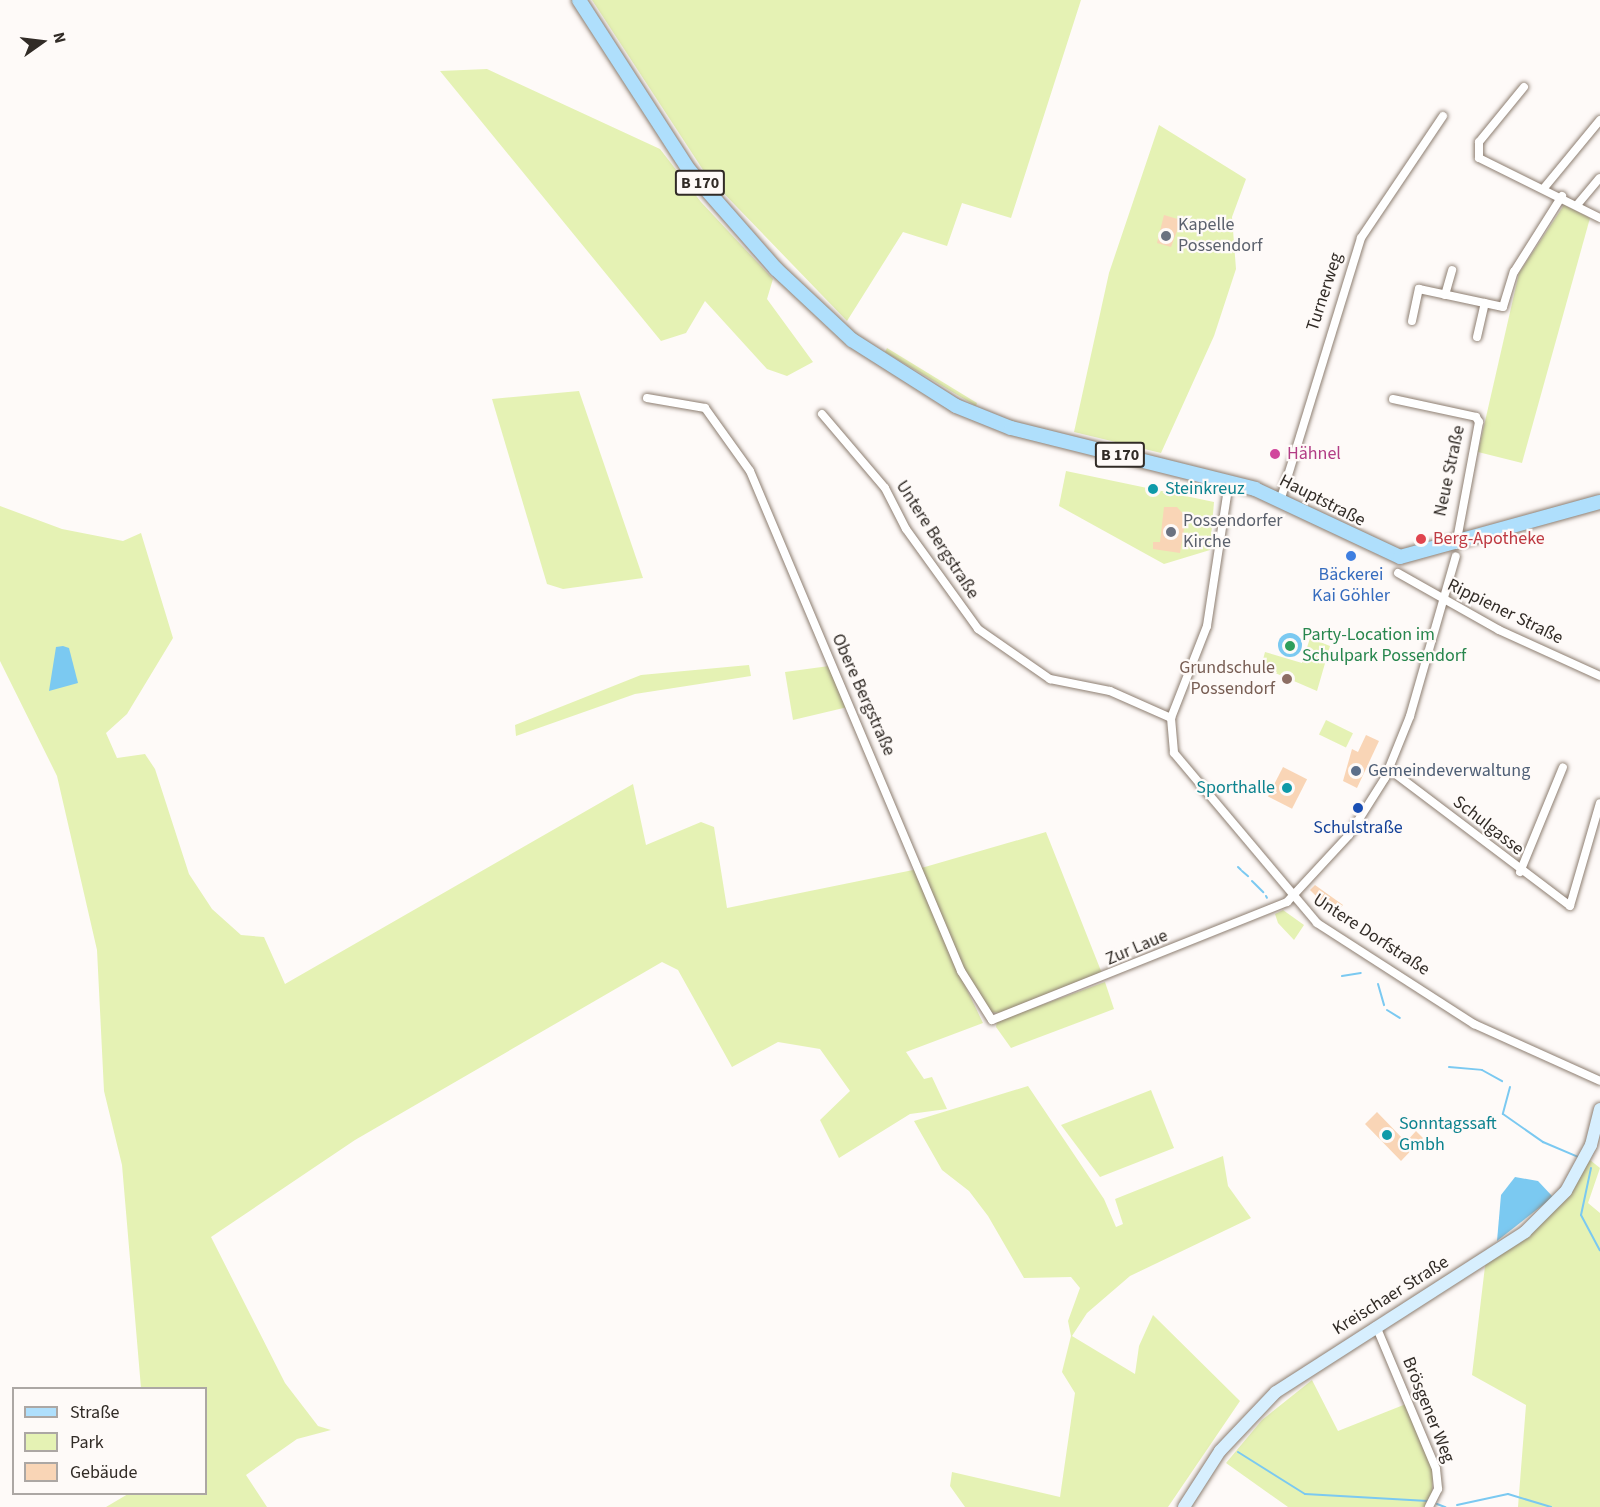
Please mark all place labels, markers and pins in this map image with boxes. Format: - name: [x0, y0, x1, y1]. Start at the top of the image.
- place label: Kapelle Possendorf: [1178, 215, 1263, 258]
- marker: Kapelle Possendorf: [1159, 229, 1173, 243]
- place label: Hähnel: [1287, 443, 1341, 465]
- marker: Hähnel: [1268, 447, 1282, 461]
- place label: Steinkreuz: [1165, 478, 1245, 500]
- marker: Steinkreuz: [1146, 482, 1160, 496]
- place label: Possendorfer Kirche: [1183, 511, 1283, 554]
- marker: Possendorfer Kirche: [1164, 525, 1178, 539]
- place label: Berg-Apotheke: [1433, 528, 1545, 550]
- marker: Berg-Apotheke: [1414, 532, 1428, 546]
- marker: Bäckerei Kai Göhler: [1344, 549, 1358, 563]
- place label: Bäckerei Kai Göhler: [1312, 565, 1390, 608]
- place label: Party-Location im Schulpark Possendorf: [1302, 625, 1466, 668]
- marker: Party-Location im Schulpark Possendorf: [1283, 639, 1297, 653]
- place label: Grundschule Possendorf: [1179, 658, 1275, 700]
- marker: Grundschule Possendorf: [1280, 672, 1294, 686]
- place label: Gemeindeverwaltung: [1368, 760, 1530, 782]
- marker: Gemeindeverwaltung: [1349, 764, 1363, 778]
- place label: Sporthalle: [1196, 777, 1275, 799]
- marker: Sporthalle: [1280, 781, 1294, 795]
- marker: Schulstraße: [1351, 801, 1365, 815]
- place label: Schulstraße: [1313, 817, 1403, 839]
- place label: Sonntagssaft Gmbh: [1399, 1114, 1497, 1156]
- marker: Sonntagssaft Gmbh: [1380, 1128, 1394, 1142]

